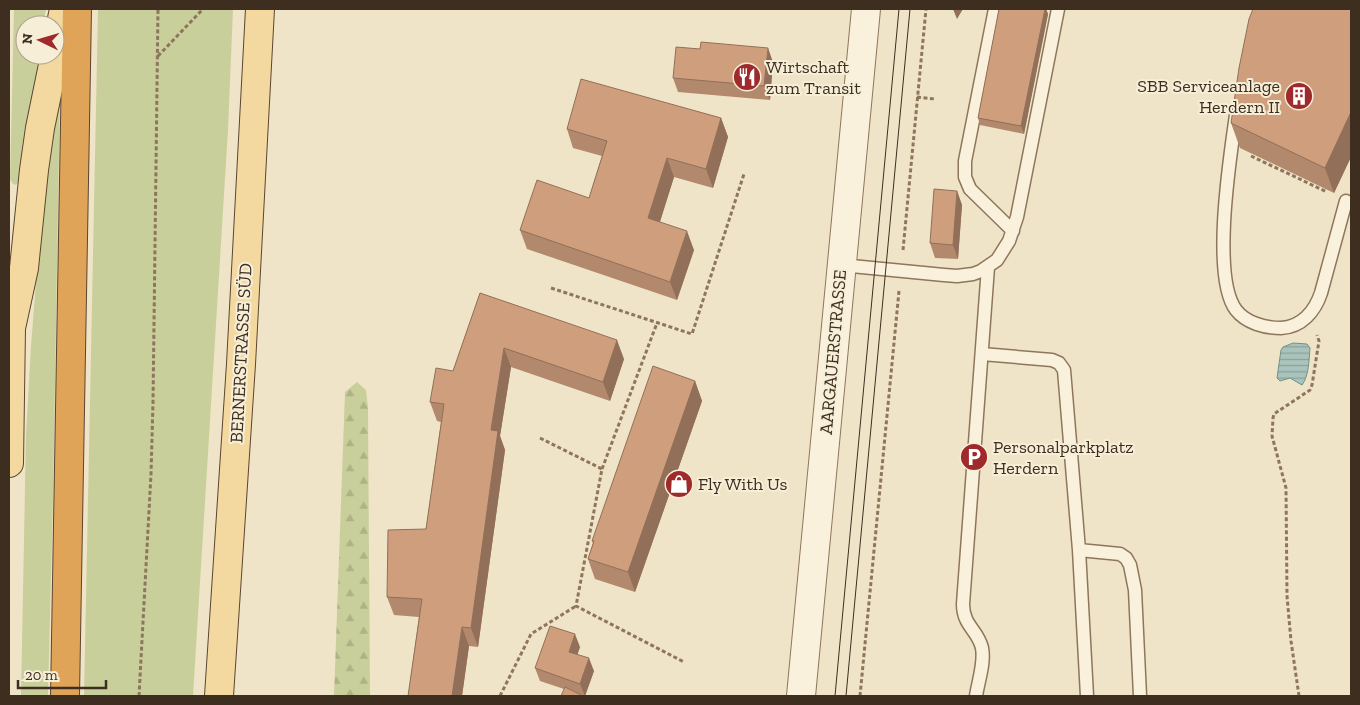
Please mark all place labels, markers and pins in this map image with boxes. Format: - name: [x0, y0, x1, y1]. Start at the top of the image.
- place label: Wirtschaft zum Transit: [766, 56, 861, 99]
- restaurant icon: Wirtschaft zum Transit: [732, 62, 762, 92]
- place label: SBB Serviceanlage Herdern II: [1137, 75, 1280, 118]
- building icon: SBB Serviceanlage Herdern II: [1284, 81, 1314, 111]
- place label: Personalparkplatz Herdern: [993, 436, 1134, 479]
- parking icon: Personalparkplatz Herdern: [959, 442, 989, 472]
- shop icon: Fly With Us: [664, 469, 694, 499]
- place label: Fly With Us: [698, 473, 787, 495]

